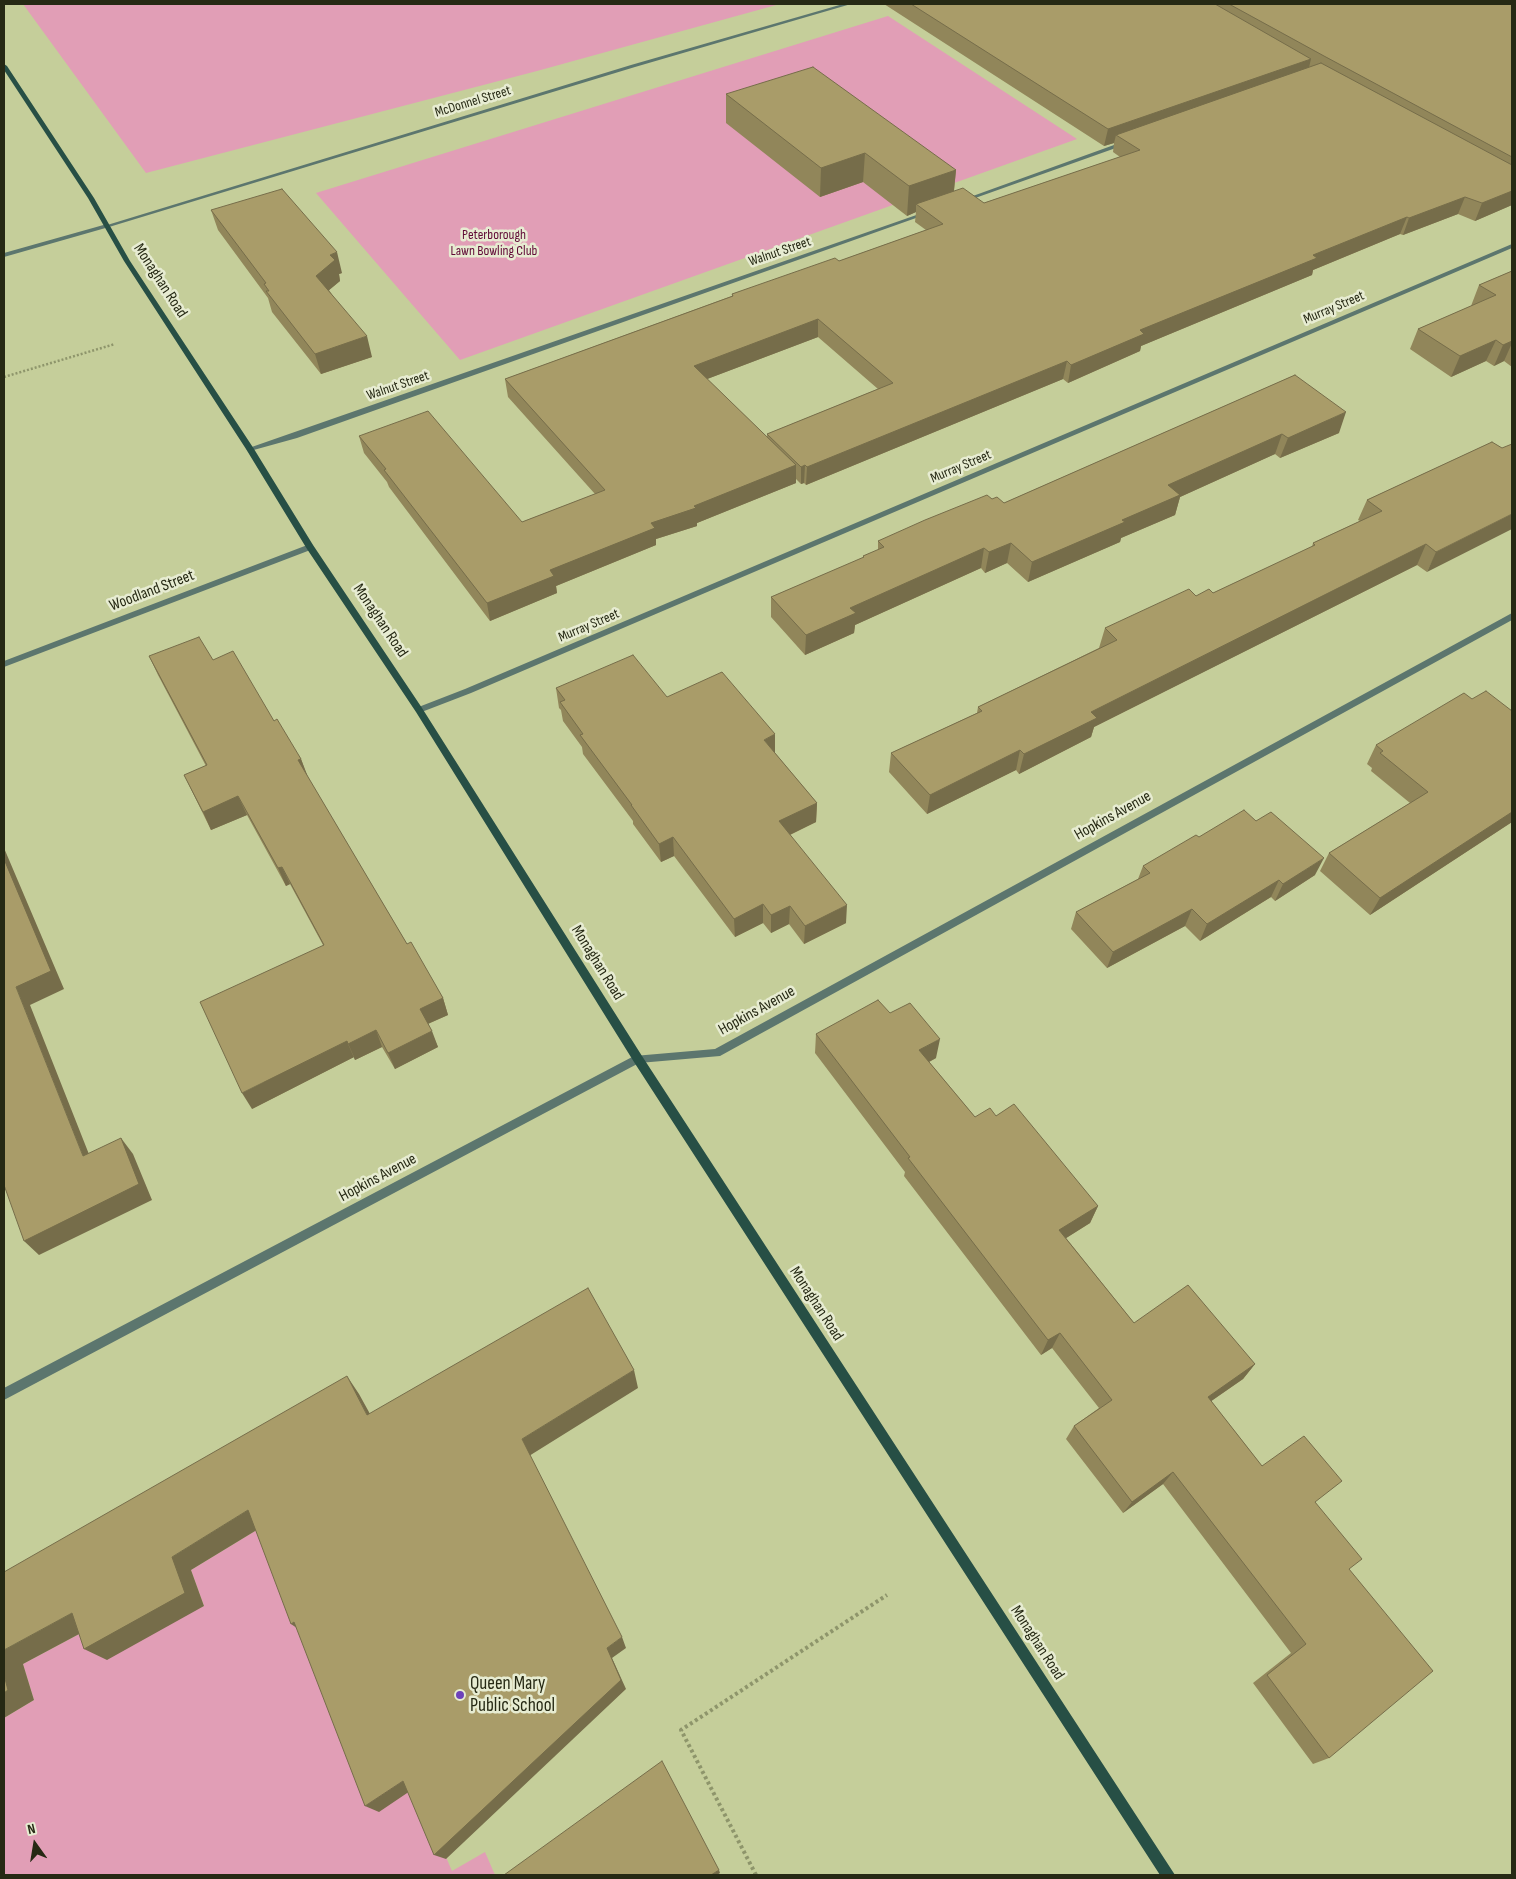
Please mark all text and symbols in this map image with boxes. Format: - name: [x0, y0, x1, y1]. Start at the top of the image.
- street label: McDonnel Street: [433, 82, 513, 122]
- park label: Peterborough Lawn Bowling Club: [451, 227, 537, 260]
- street label: Walnut Street: [747, 234, 813, 270]
- street label: Monaghan Road: [129, 240, 191, 322]
- street label: Murray Street: [1301, 288, 1367, 328]
- street label: Walnut Street: [365, 368, 431, 404]
- street label: Murray Street: [928, 447, 994, 487]
- street label: Woodland Street: [107, 566, 197, 616]
- street label: Monaghan Road: [348, 581, 412, 661]
- street label: Murray Street: [556, 606, 622, 646]
- street label: Hopkins Avenue: [1071, 787, 1155, 845]
- street label: Monaghan Road: [566, 922, 628, 1004]
- street label: Hopkins Avenue: [715, 982, 799, 1040]
- street label: Hopkins Avenue: [336, 1150, 420, 1206]
- street label: Monaghan Road: [785, 1263, 847, 1345]
- street label: Monaghan Road: [1006, 1602, 1068, 1684]
- place label: Queen Mary Public School: [470, 1673, 555, 1717]
- marker: Queen Mary Public School: [454, 1689, 466, 1701]
- north arrow: [10, 1819, 60, 1869]
- text: N: [26, 1820, 37, 1838]

